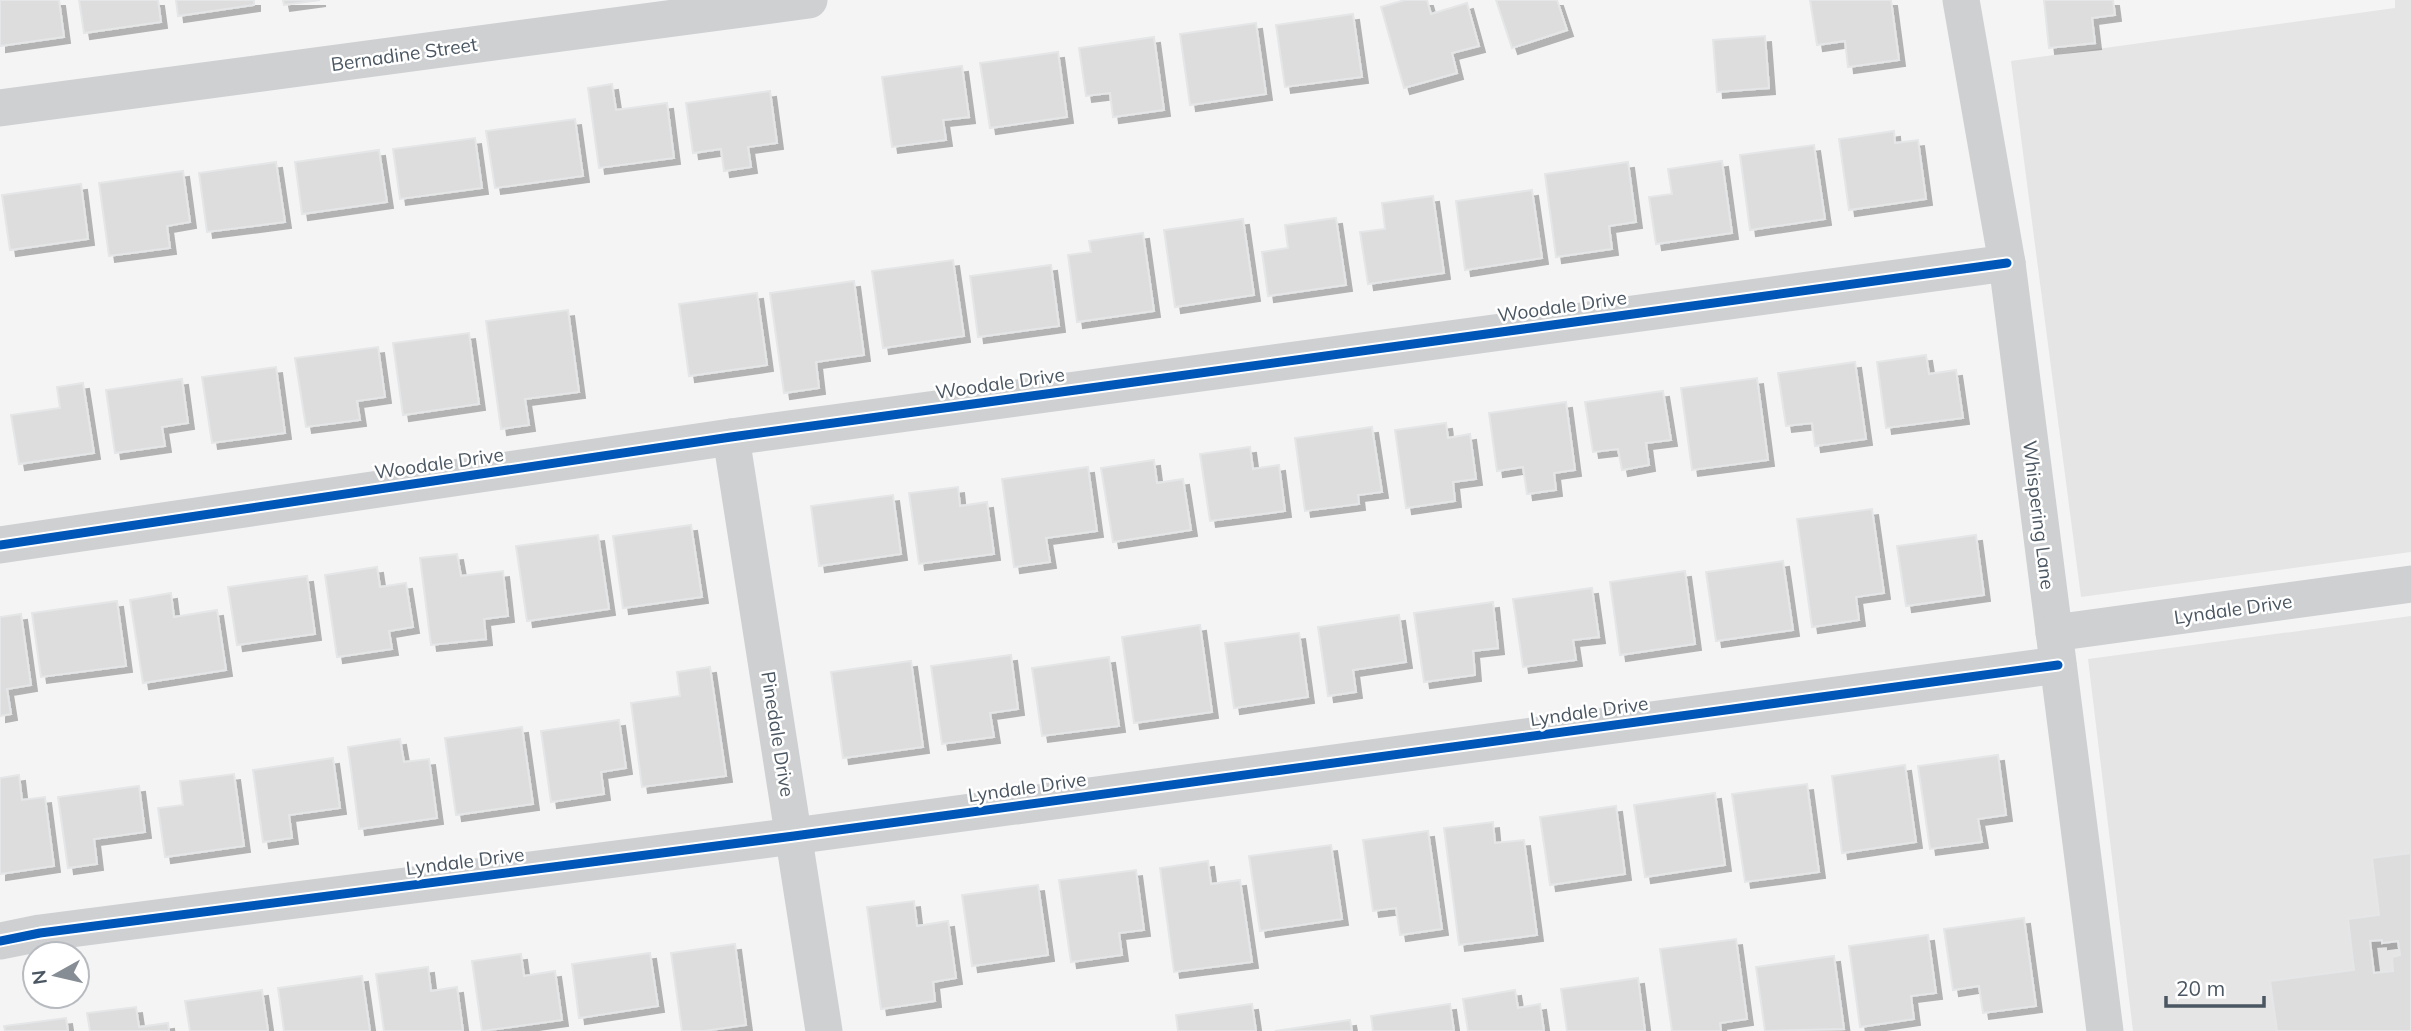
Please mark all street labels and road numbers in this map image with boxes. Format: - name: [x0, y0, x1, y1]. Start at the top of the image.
- street label: Bernadine Street: [329, 32, 479, 76]
- street label: Woodale Drive: [1496, 285, 1628, 327]
- street label: Woodale Drive: [934, 362, 1066, 404]
- street label: Whispering Lane: [2018, 439, 2060, 591]
- street label: Woodale Drive: [373, 442, 505, 484]
- street label: Lyndale Drive: [2172, 589, 2294, 629]
- street label: Pinedale Drive: [756, 669, 800, 799]
- street label: Lyndale Drive: [1528, 691, 1650, 731]
- street label: Lyndale Drive: [966, 767, 1088, 807]
- street label: Lyndale Drive: [404, 842, 526, 880]

